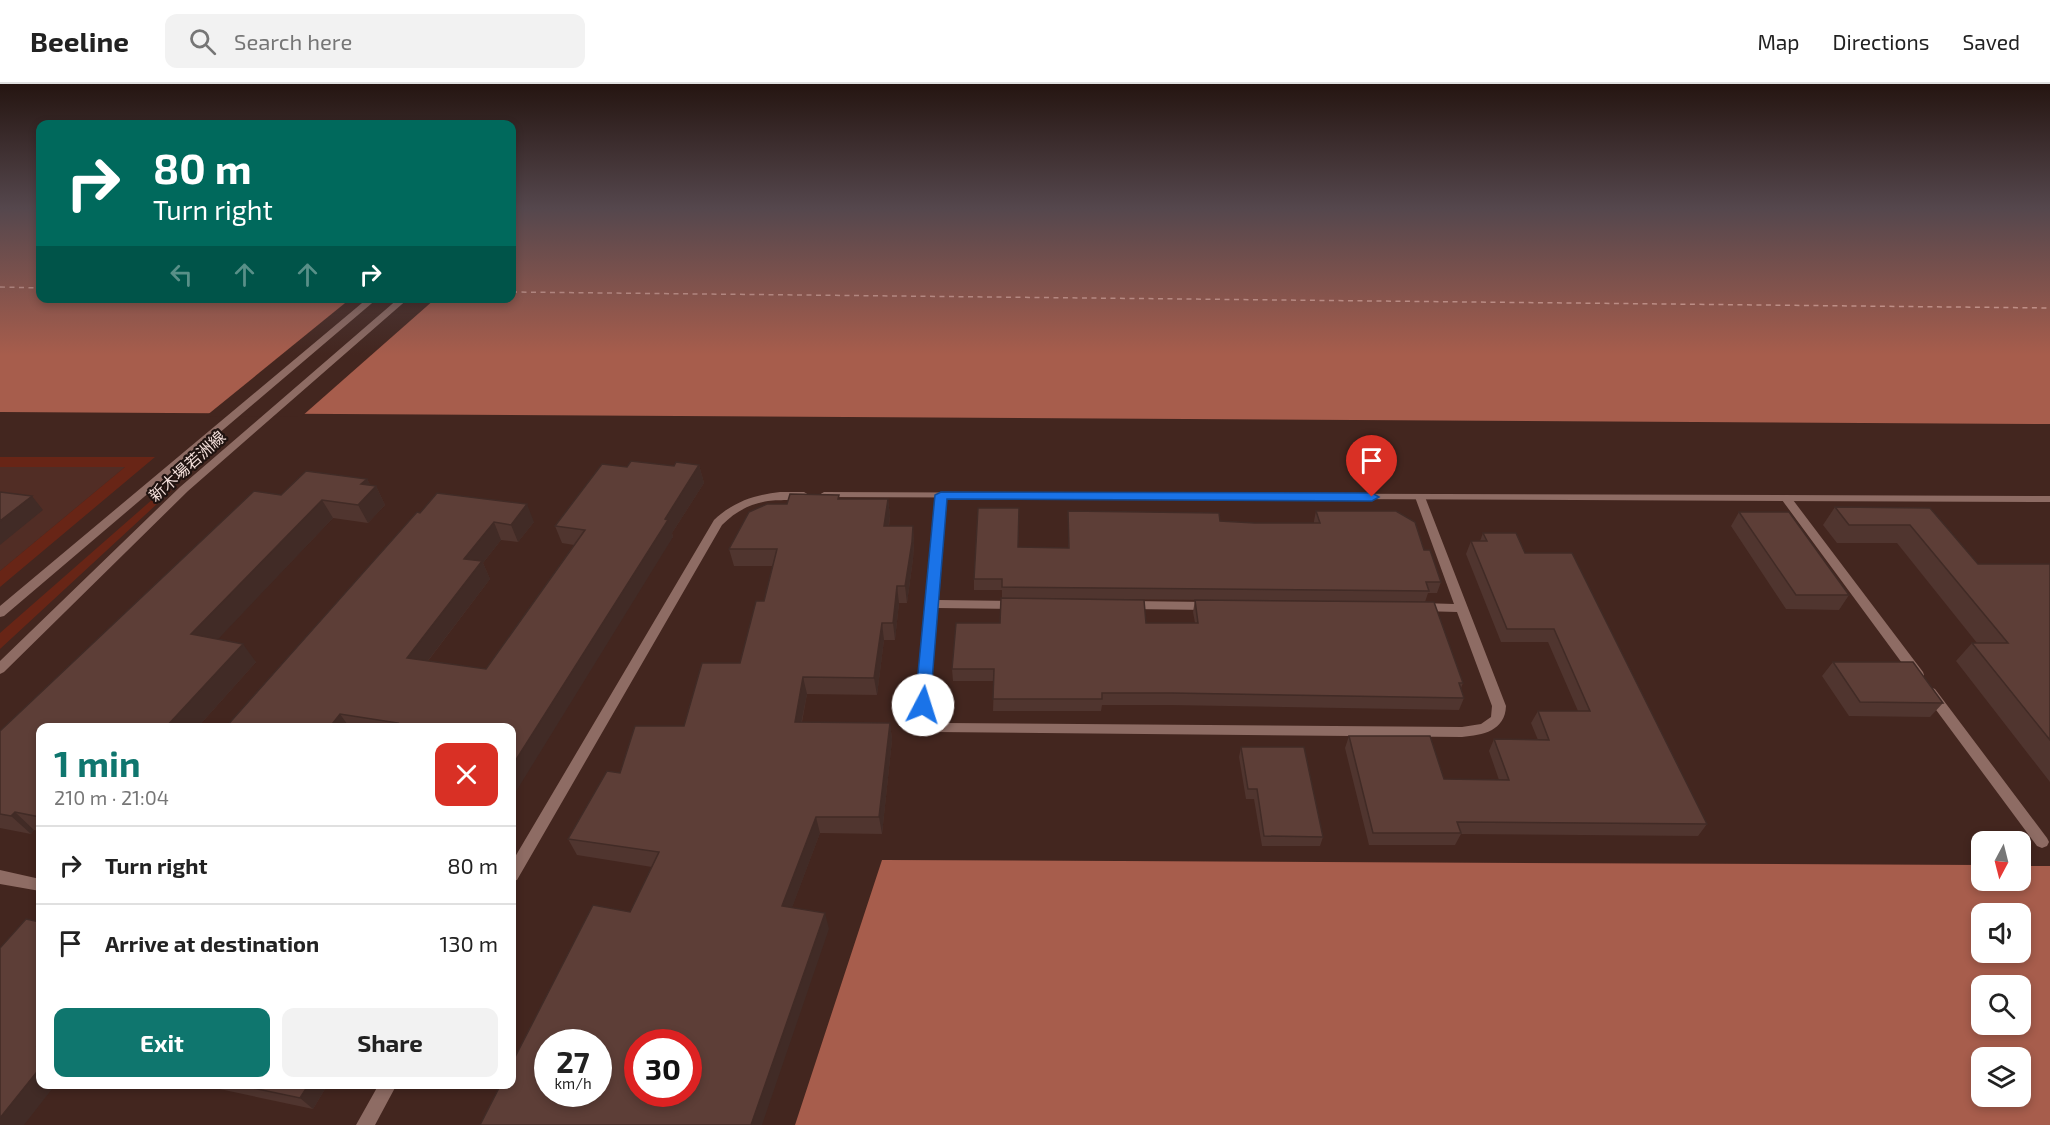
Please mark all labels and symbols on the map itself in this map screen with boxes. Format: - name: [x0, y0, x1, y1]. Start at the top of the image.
- street label: 新木場若洲線: [145, 426, 229, 505]
- pin: [1346, 435, 1397, 497]
- position arrow: [891, 673, 955, 737]
- north arrow: [1971, 831, 2031, 891]
- speed limit sign: 30: [624, 1029, 702, 1107]

